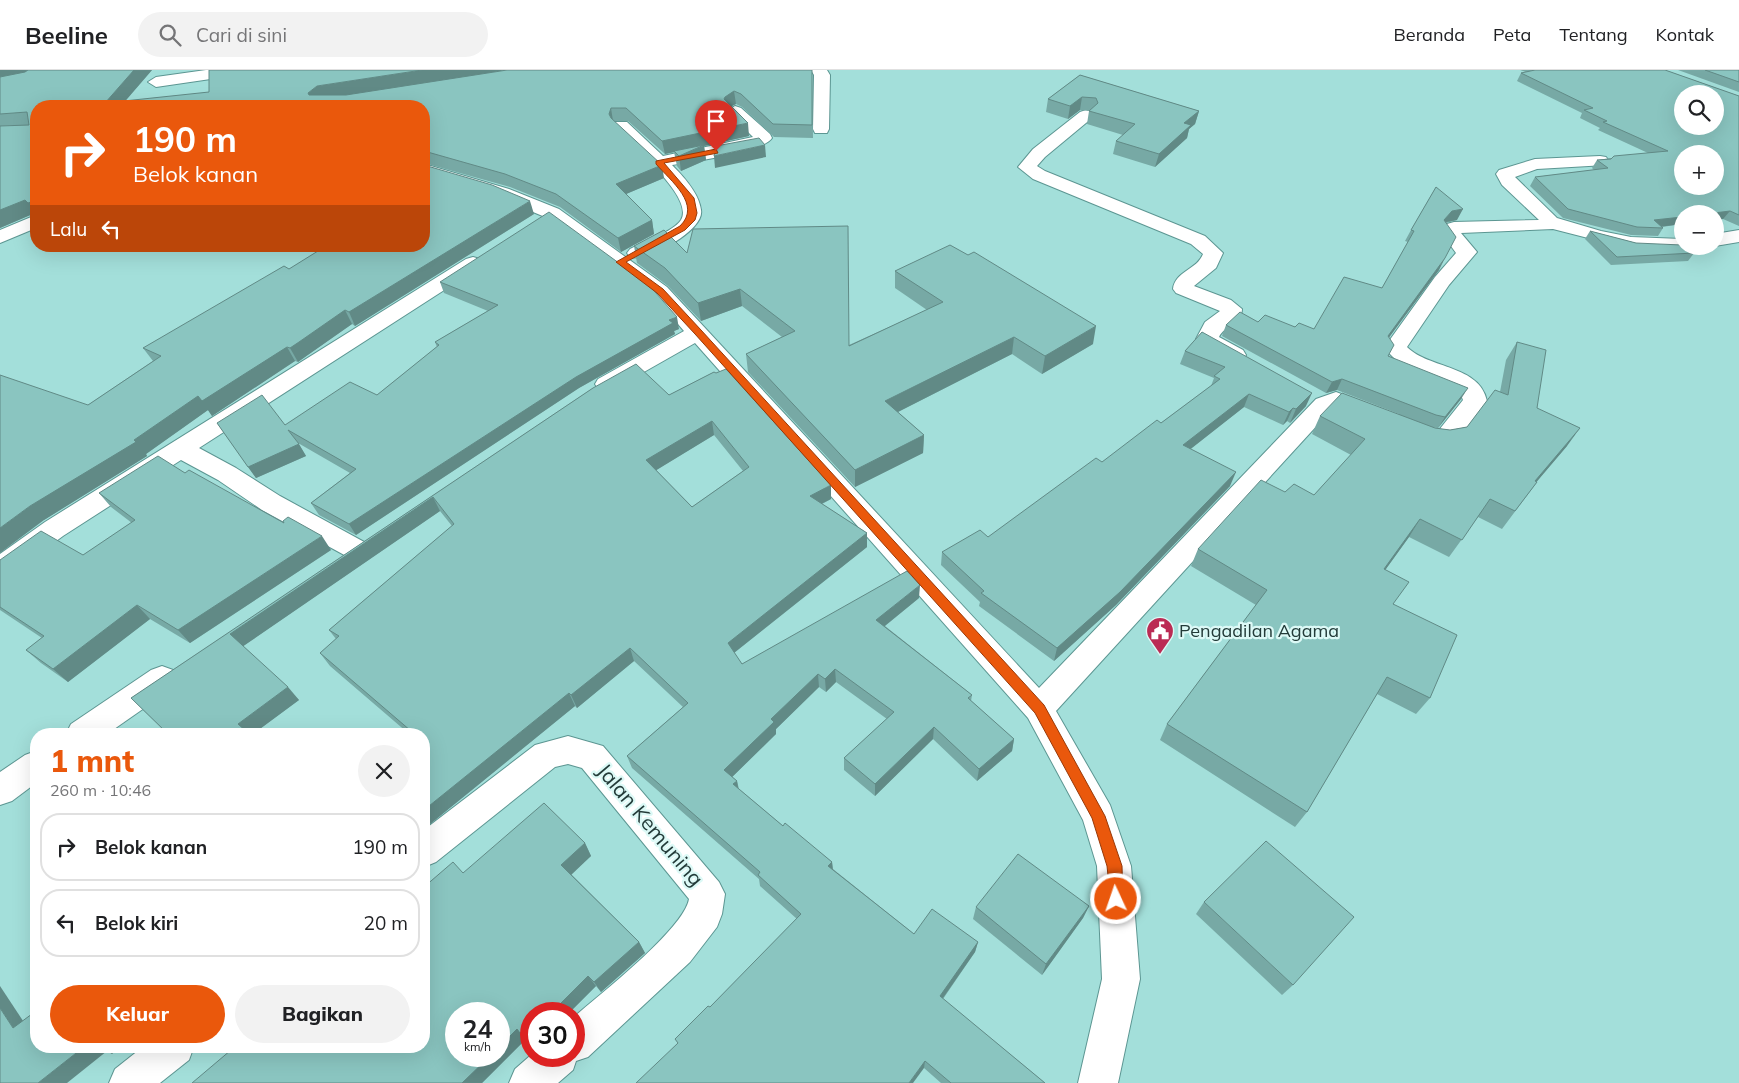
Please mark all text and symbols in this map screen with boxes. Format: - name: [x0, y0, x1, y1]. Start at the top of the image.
- search box: [138, 12, 488, 57]
- text: Beeline: [25, 20, 108, 50]
- icon: search: [156, 21, 184, 49]
- text: Cari di sini: [196, 23, 287, 47]
- text: Beranda: [1394, 23, 1465, 46]
- text: Peta: [1493, 23, 1531, 46]
- text: Tentang: [1559, 23, 1628, 46]
- text: Kontak: [1656, 23, 1714, 46]
- map controls: [1674, 85, 1724, 255]
- button: search: [1674, 85, 1724, 135]
- pin: [695, 100, 737, 151]
- icon: arrive: [702, 107, 730, 135]
- text: 190 m: [133, 117, 237, 161]
- icon: right: [50, 120, 115, 185]
- button: +: [1674, 145, 1724, 195]
- text: Belok kanan: [133, 160, 258, 188]
- button: −: [1674, 205, 1724, 255]
- icon: left: [97, 215, 125, 243]
- text: Lalu: [50, 217, 87, 241]
- public building icon: Pengadilan Agama: [1145, 616, 1175, 655]
- place label: Pengadilan Agama: [1179, 619, 1339, 642]
- text: 1 mnt: [50, 742, 134, 780]
- button: close: [358, 745, 410, 797]
- street label: Jalan Kemuning: [592, 758, 710, 891]
- text: 260 m · 10:46: [50, 780, 151, 800]
- icon: right: [52, 833, 80, 861]
- text: Belok kanan: [95, 835, 207, 859]
- text: 190 m: [352, 835, 408, 859]
- position arrow: [1089, 872, 1141, 924]
- icon: left: [52, 909, 80, 937]
- text: Belok kiri: [95, 911, 178, 935]
- text: 20 m: [364, 911, 408, 935]
- button: Keluar: [50, 985, 225, 1043]
- button: Bagikan: [235, 985, 410, 1043]
- speed limit sign: 30: [520, 1002, 585, 1067]
- text: 24: [462, 1013, 493, 1044]
- text: km/h: [464, 1039, 491, 1054]

